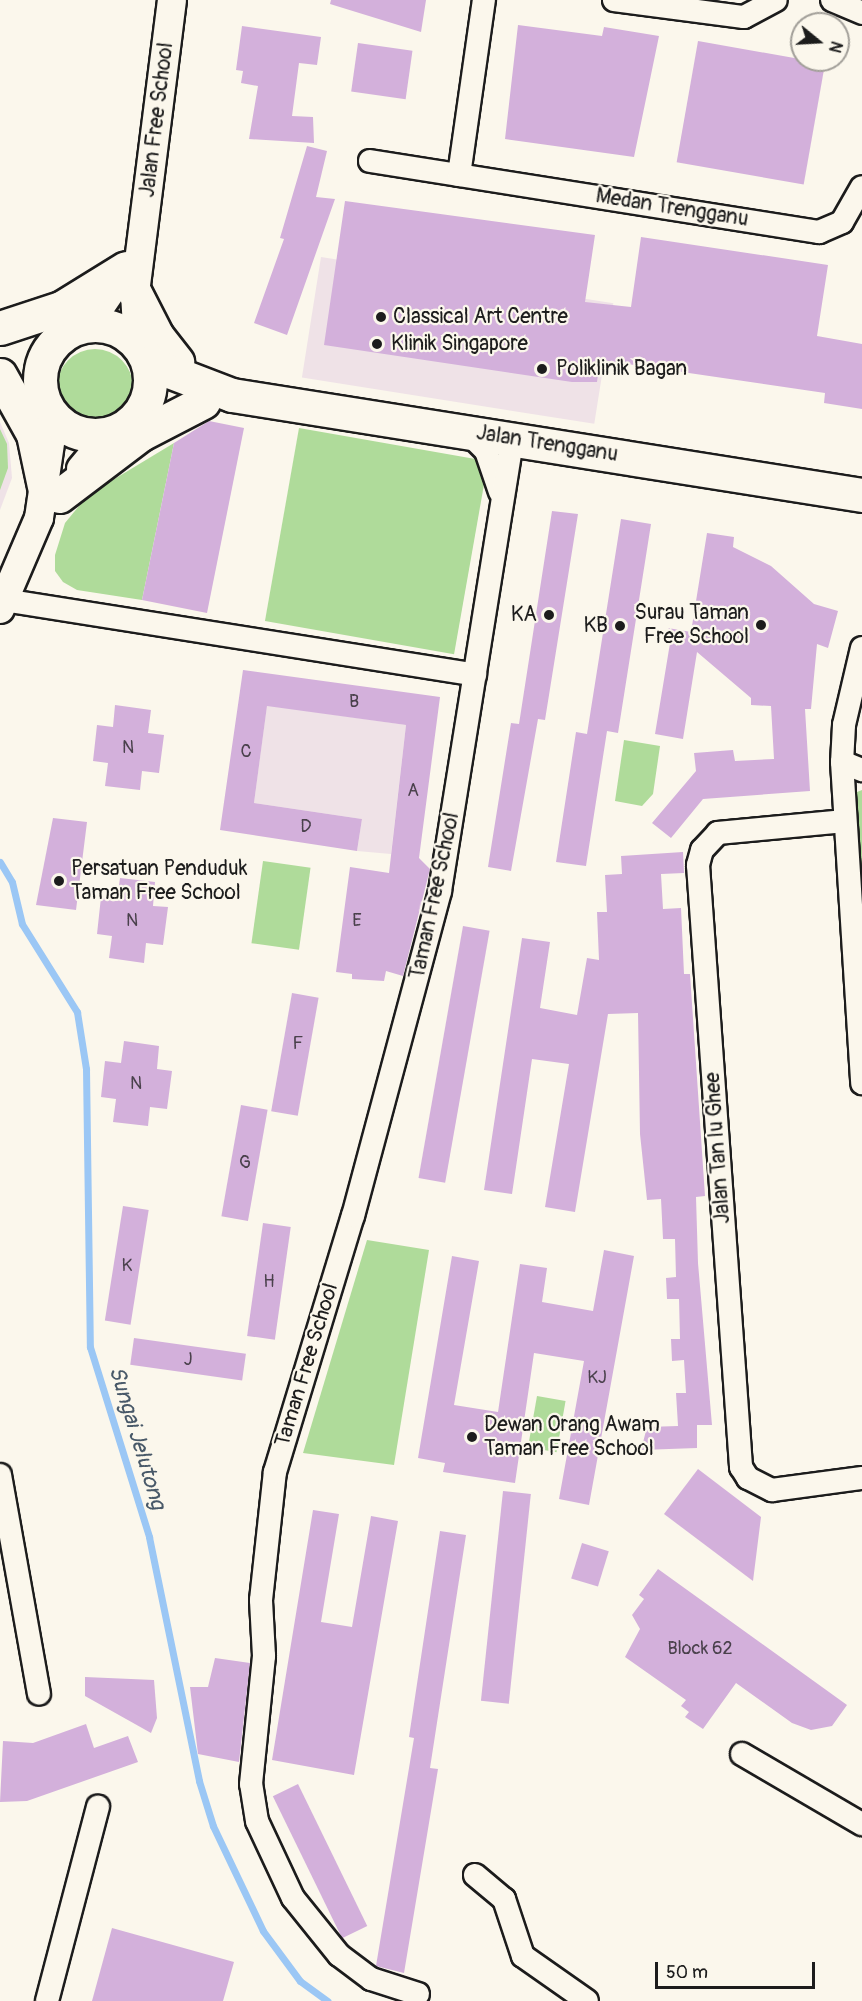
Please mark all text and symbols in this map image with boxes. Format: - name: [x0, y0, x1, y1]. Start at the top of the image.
- north arrow: [790, 12, 850, 72]
- text: N: [824, 39, 846, 55]
- street label: Jalan Free School: [135, 41, 179, 199]
- street label: Medan Trengganu: [594, 184, 750, 232]
- place label: Classical Art Centre: [393, 304, 568, 330]
- marker: Classical Art Centre: [374, 310, 388, 324]
- place label: Klinik Singapore: [391, 331, 528, 357]
- marker: Klinik Singapore: [368, 335, 386, 353]
- place label: Poliklinik Bagan: [556, 356, 687, 382]
- marker: Poliklinik Bagan: [533, 360, 551, 378]
- street label: Jalan Trengganu: [474, 420, 620, 468]
- place label: Surau Taman Free School: [634, 600, 749, 650]
- place label: KA: [511, 602, 537, 628]
- marker: KA: [542, 608, 556, 622]
- place label: KB: [583, 613, 608, 639]
- marker: Surau Taman Free School: [754, 618, 768, 632]
- marker: KB: [613, 619, 627, 633]
- house number: B: [349, 691, 359, 713]
- house number: N: [122, 737, 134, 759]
- house number: C: [240, 741, 252, 763]
- house number: A: [407, 780, 419, 802]
- street label: Taman Free School: [405, 810, 465, 982]
- house number: D: [300, 816, 312, 838]
- place label: Persatuan Penduduk Taman Free School: [71, 856, 247, 906]
- marker: Persatuan Penduduk Taman Free School: [52, 874, 66, 888]
- house number: N: [126, 910, 138, 932]
- house number: E: [352, 910, 362, 932]
- house number: F: [293, 1033, 303, 1055]
- street label: Jalan Tan Iu Ghee: [700, 1071, 736, 1225]
- house number: N: [130, 1073, 142, 1095]
- house number: G: [239, 1152, 251, 1174]
- house number: K: [122, 1255, 132, 1277]
- house number: H: [263, 1271, 275, 1293]
- street label: Taman Free School: [270, 1280, 344, 1450]
- house number: J: [184, 1349, 192, 1371]
- water label: Sungai Jelutong: [103, 1363, 171, 1513]
- house number: KJ: [587, 1367, 607, 1389]
- place label: Dewan Orang Awam Taman Free School: [484, 1412, 660, 1462]
- marker: Dewan Orang Awam Taman Free School: [465, 1430, 479, 1444]
- house number: Block 62: [667, 1638, 733, 1660]
- scale bar: [658, 1950, 818, 1988]
- text: 50 m: [666, 1961, 708, 1984]

